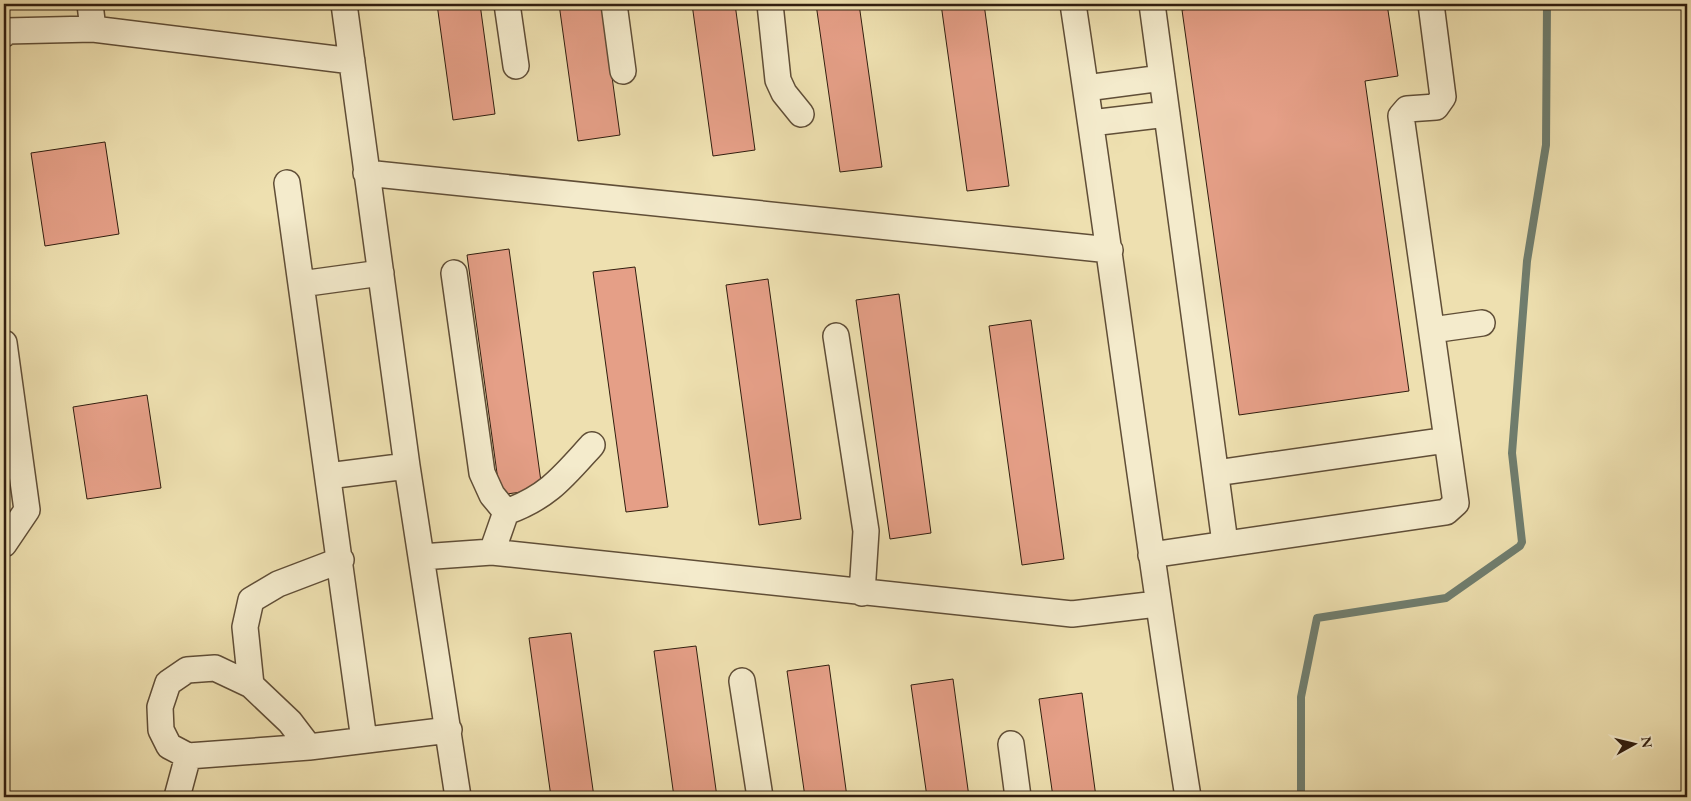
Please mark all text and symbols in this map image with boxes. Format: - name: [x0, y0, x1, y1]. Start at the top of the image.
- north arrow: [1608, 718, 1658, 768]
- text: N: [1637, 735, 1657, 750]

